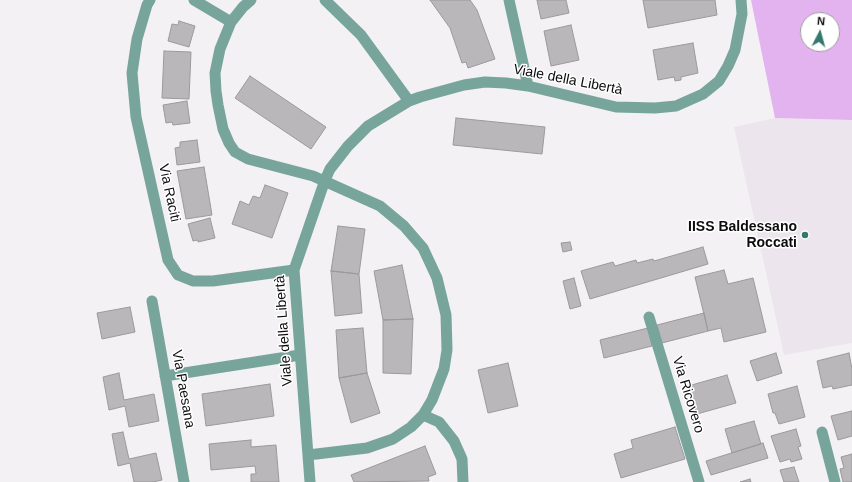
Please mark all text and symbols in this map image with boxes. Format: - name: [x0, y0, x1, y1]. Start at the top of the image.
- north arrow: [800, 12, 840, 52]
- text: N: [817, 15, 826, 27]
- street label: Viale della Libertà: [512, 61, 624, 99]
- street label: Via Raciti: [155, 162, 183, 224]
- place label: IISS Baldessano Roccati: [688, 219, 797, 252]
- marker: IISS Baldessano Roccati: [800, 230, 810, 240]
- street label: Viale della Libertà: [272, 275, 296, 387]
- street label: Via Paesana: [168, 349, 198, 429]
- street label: Via Ricovero: [668, 355, 708, 435]

